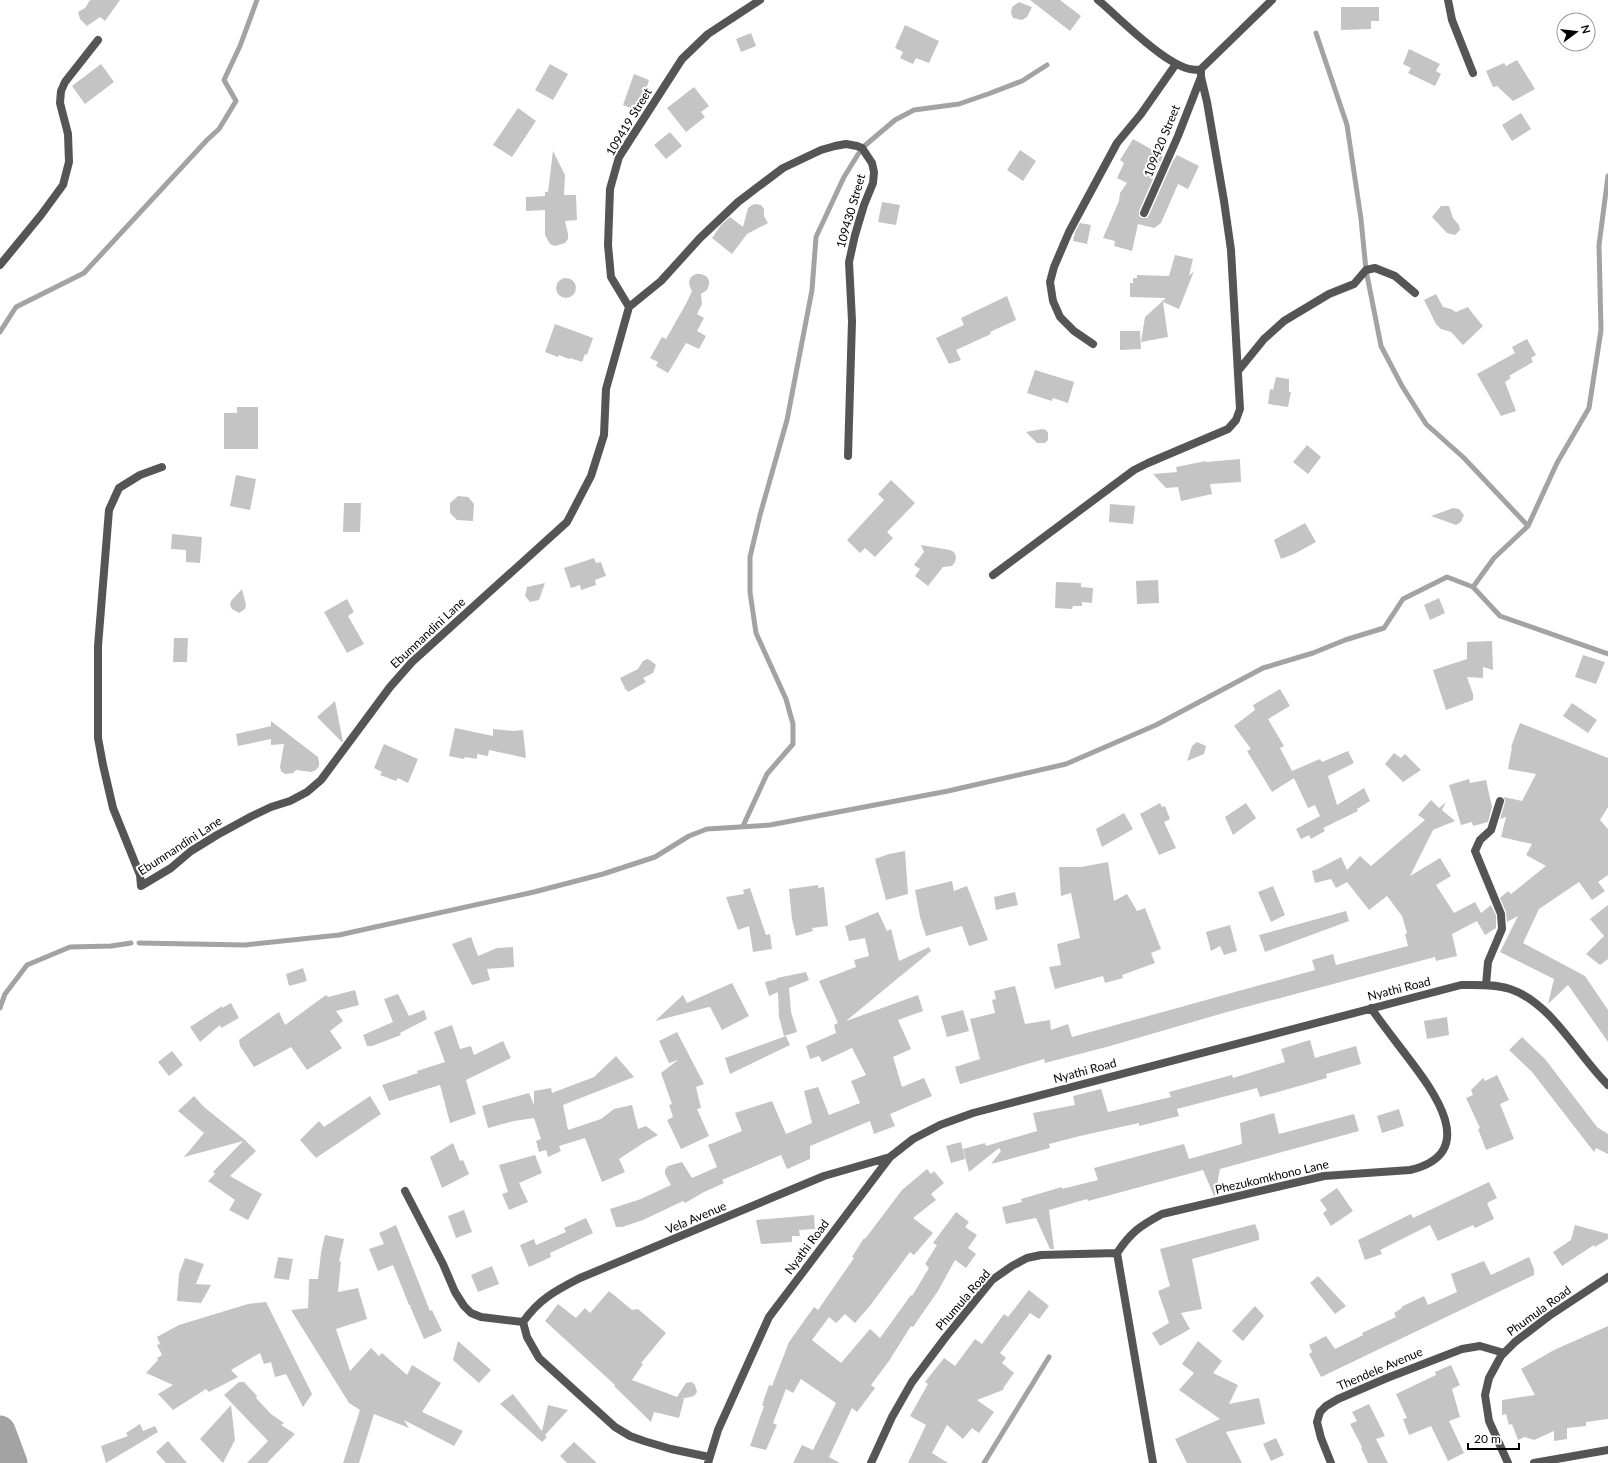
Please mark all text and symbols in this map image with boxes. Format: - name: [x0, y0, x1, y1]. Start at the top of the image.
- north arrow: [1556, 12, 1596, 52]
- text: N: [1579, 24, 1594, 35]
- street label: 109419 Street: [602, 85, 655, 158]
- street label: 109420 Street: [1140, 102, 1183, 179]
- street label: 109430 Street: [833, 171, 868, 250]
- street label: Ebumnandini Lane: [387, 594, 468, 671]
- street label: Ebumnandini Lane: [135, 813, 224, 878]
- street label: Nyathi Road: [1366, 973, 1432, 1004]
- street label: Nyathi Road: [1052, 1055, 1118, 1086]
- street label: Phezukomkhono Lane: [1214, 1156, 1330, 1197]
- street label: Vela Avenue: [663, 1198, 729, 1237]
- street label: Nyathi Road: [781, 1216, 832, 1277]
- street label: Phumula Road: [932, 1266, 993, 1333]
- street label: Phumula Road: [1504, 1282, 1574, 1339]
- street label: Thendele Avenue: [1335, 1344, 1425, 1393]
- scale bar: [1468, 1425, 1519, 1451]
- text: 20 m: [1474, 1431, 1501, 1446]

